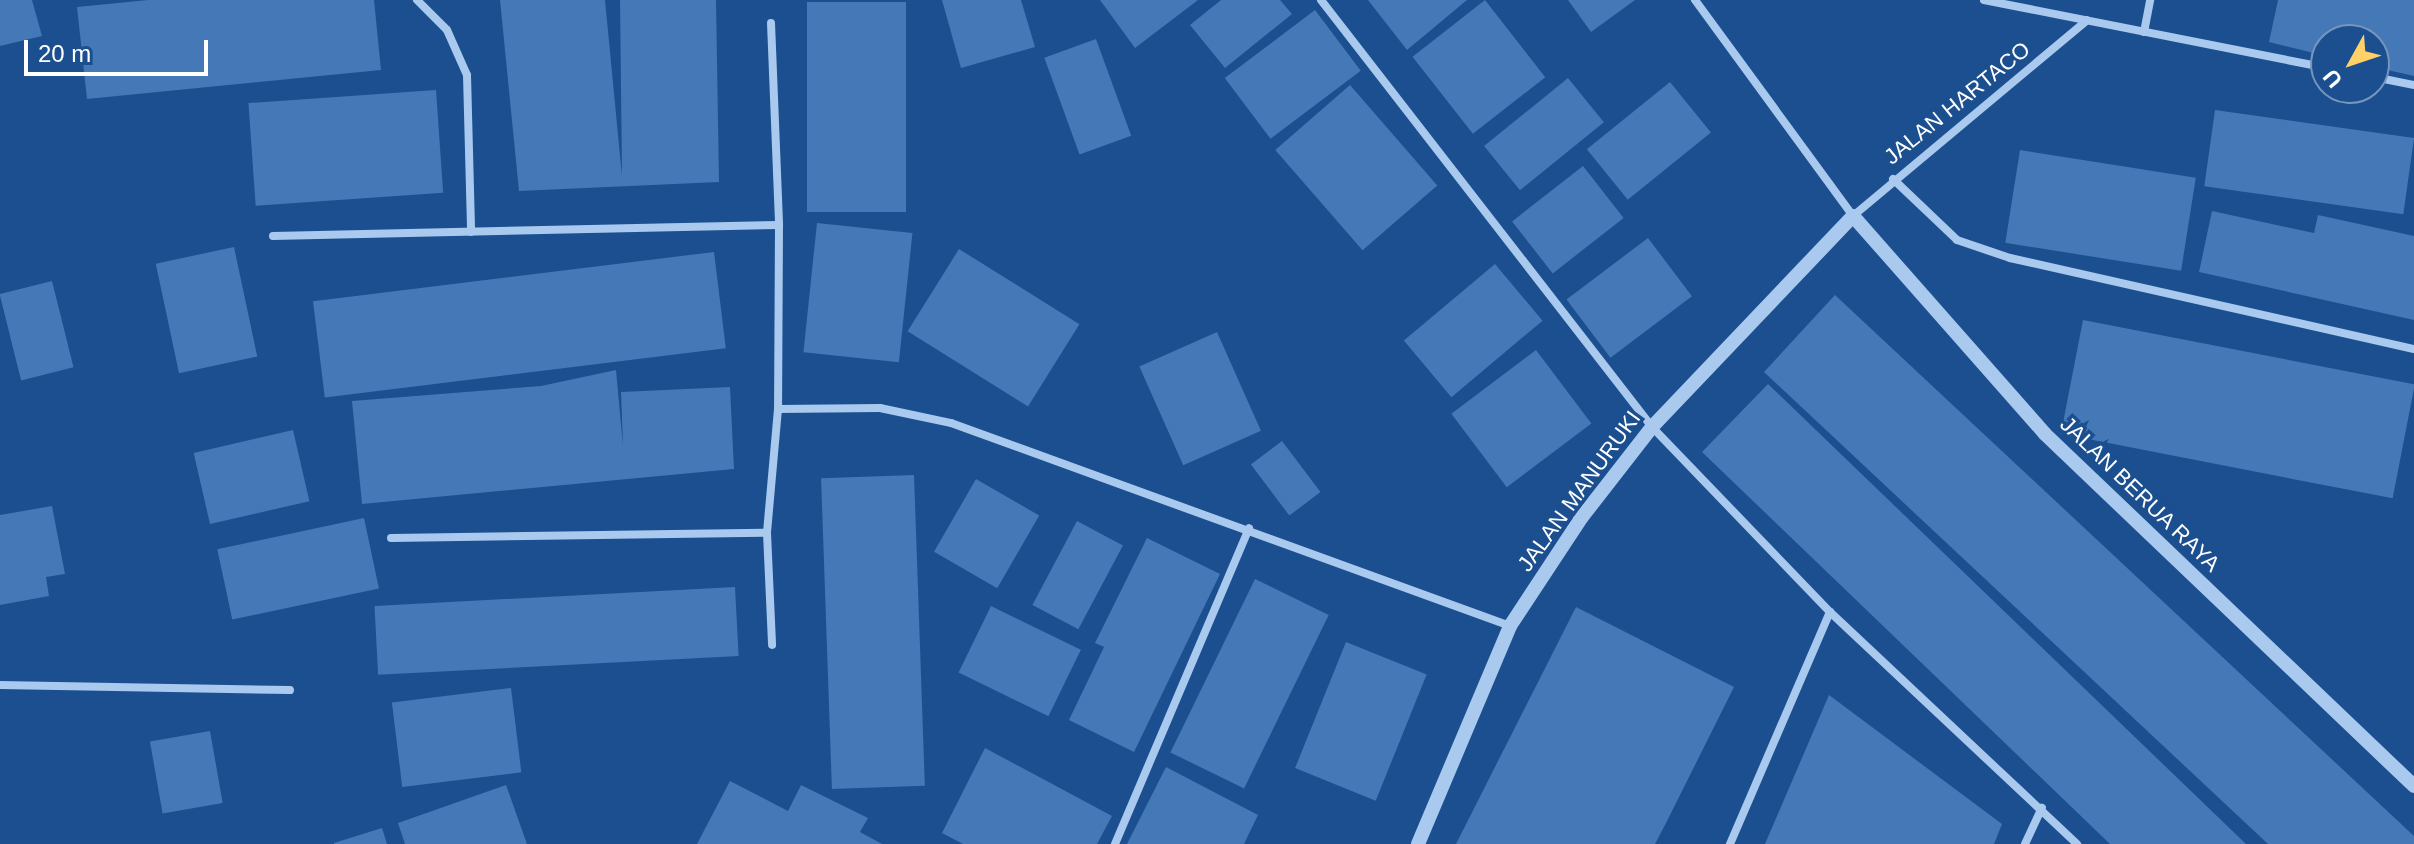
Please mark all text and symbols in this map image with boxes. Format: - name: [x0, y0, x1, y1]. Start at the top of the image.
- scale bar: [28, 24, 212, 74]
- north arrow: [2310, 24, 2390, 104]
- street label: JALAN HARTACO: [1879, 36, 2035, 170]
- text: 20 m: [38, 40, 91, 67]
- text: U: [2318, 64, 2347, 93]
- street label: JALAN MANURUKI: [1512, 406, 1646, 576]
- street label: JALAN BERUA RAYA: [2054, 410, 2226, 578]

